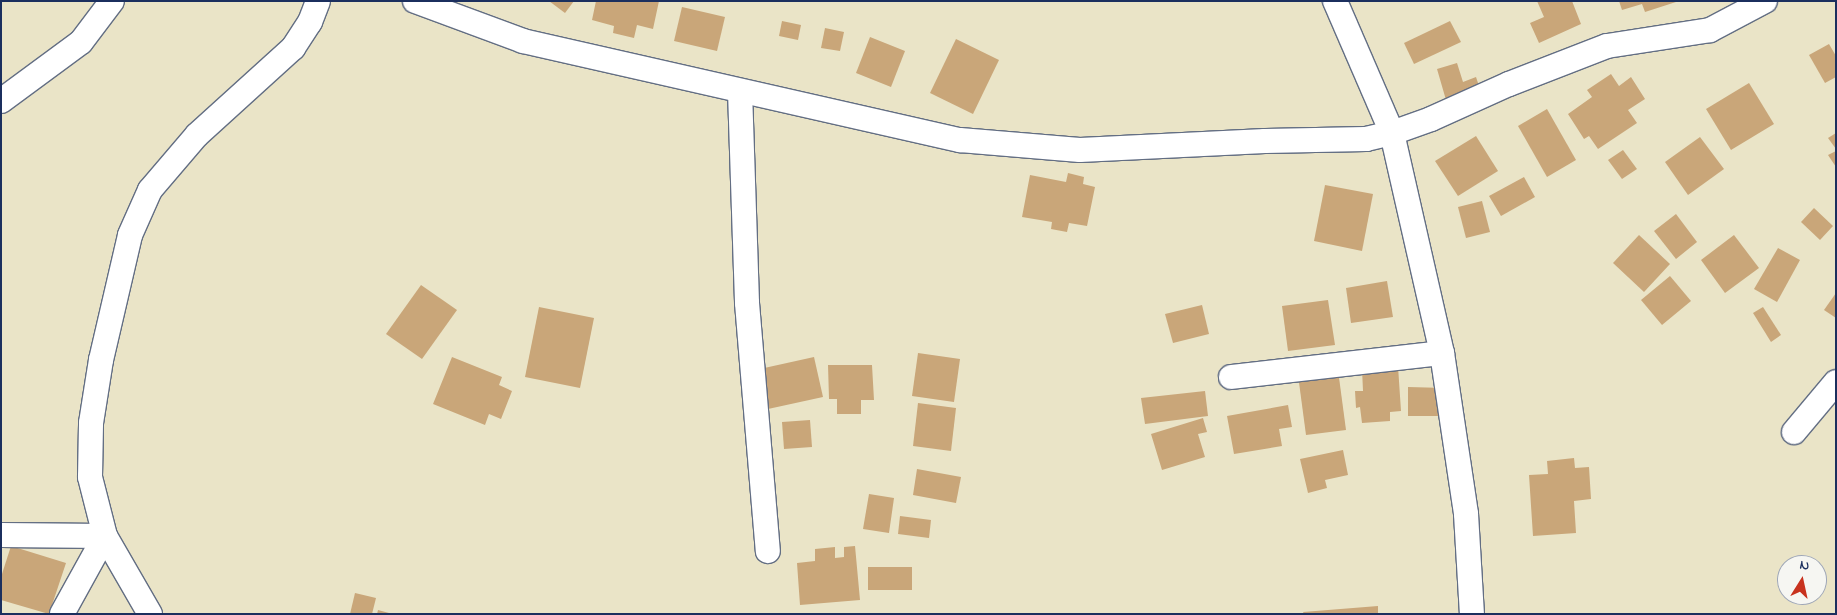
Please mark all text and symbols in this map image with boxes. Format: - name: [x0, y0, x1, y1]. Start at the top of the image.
- north arrow: [1777, 555, 1827, 605]
- text: N: [1798, 555, 1811, 577]

